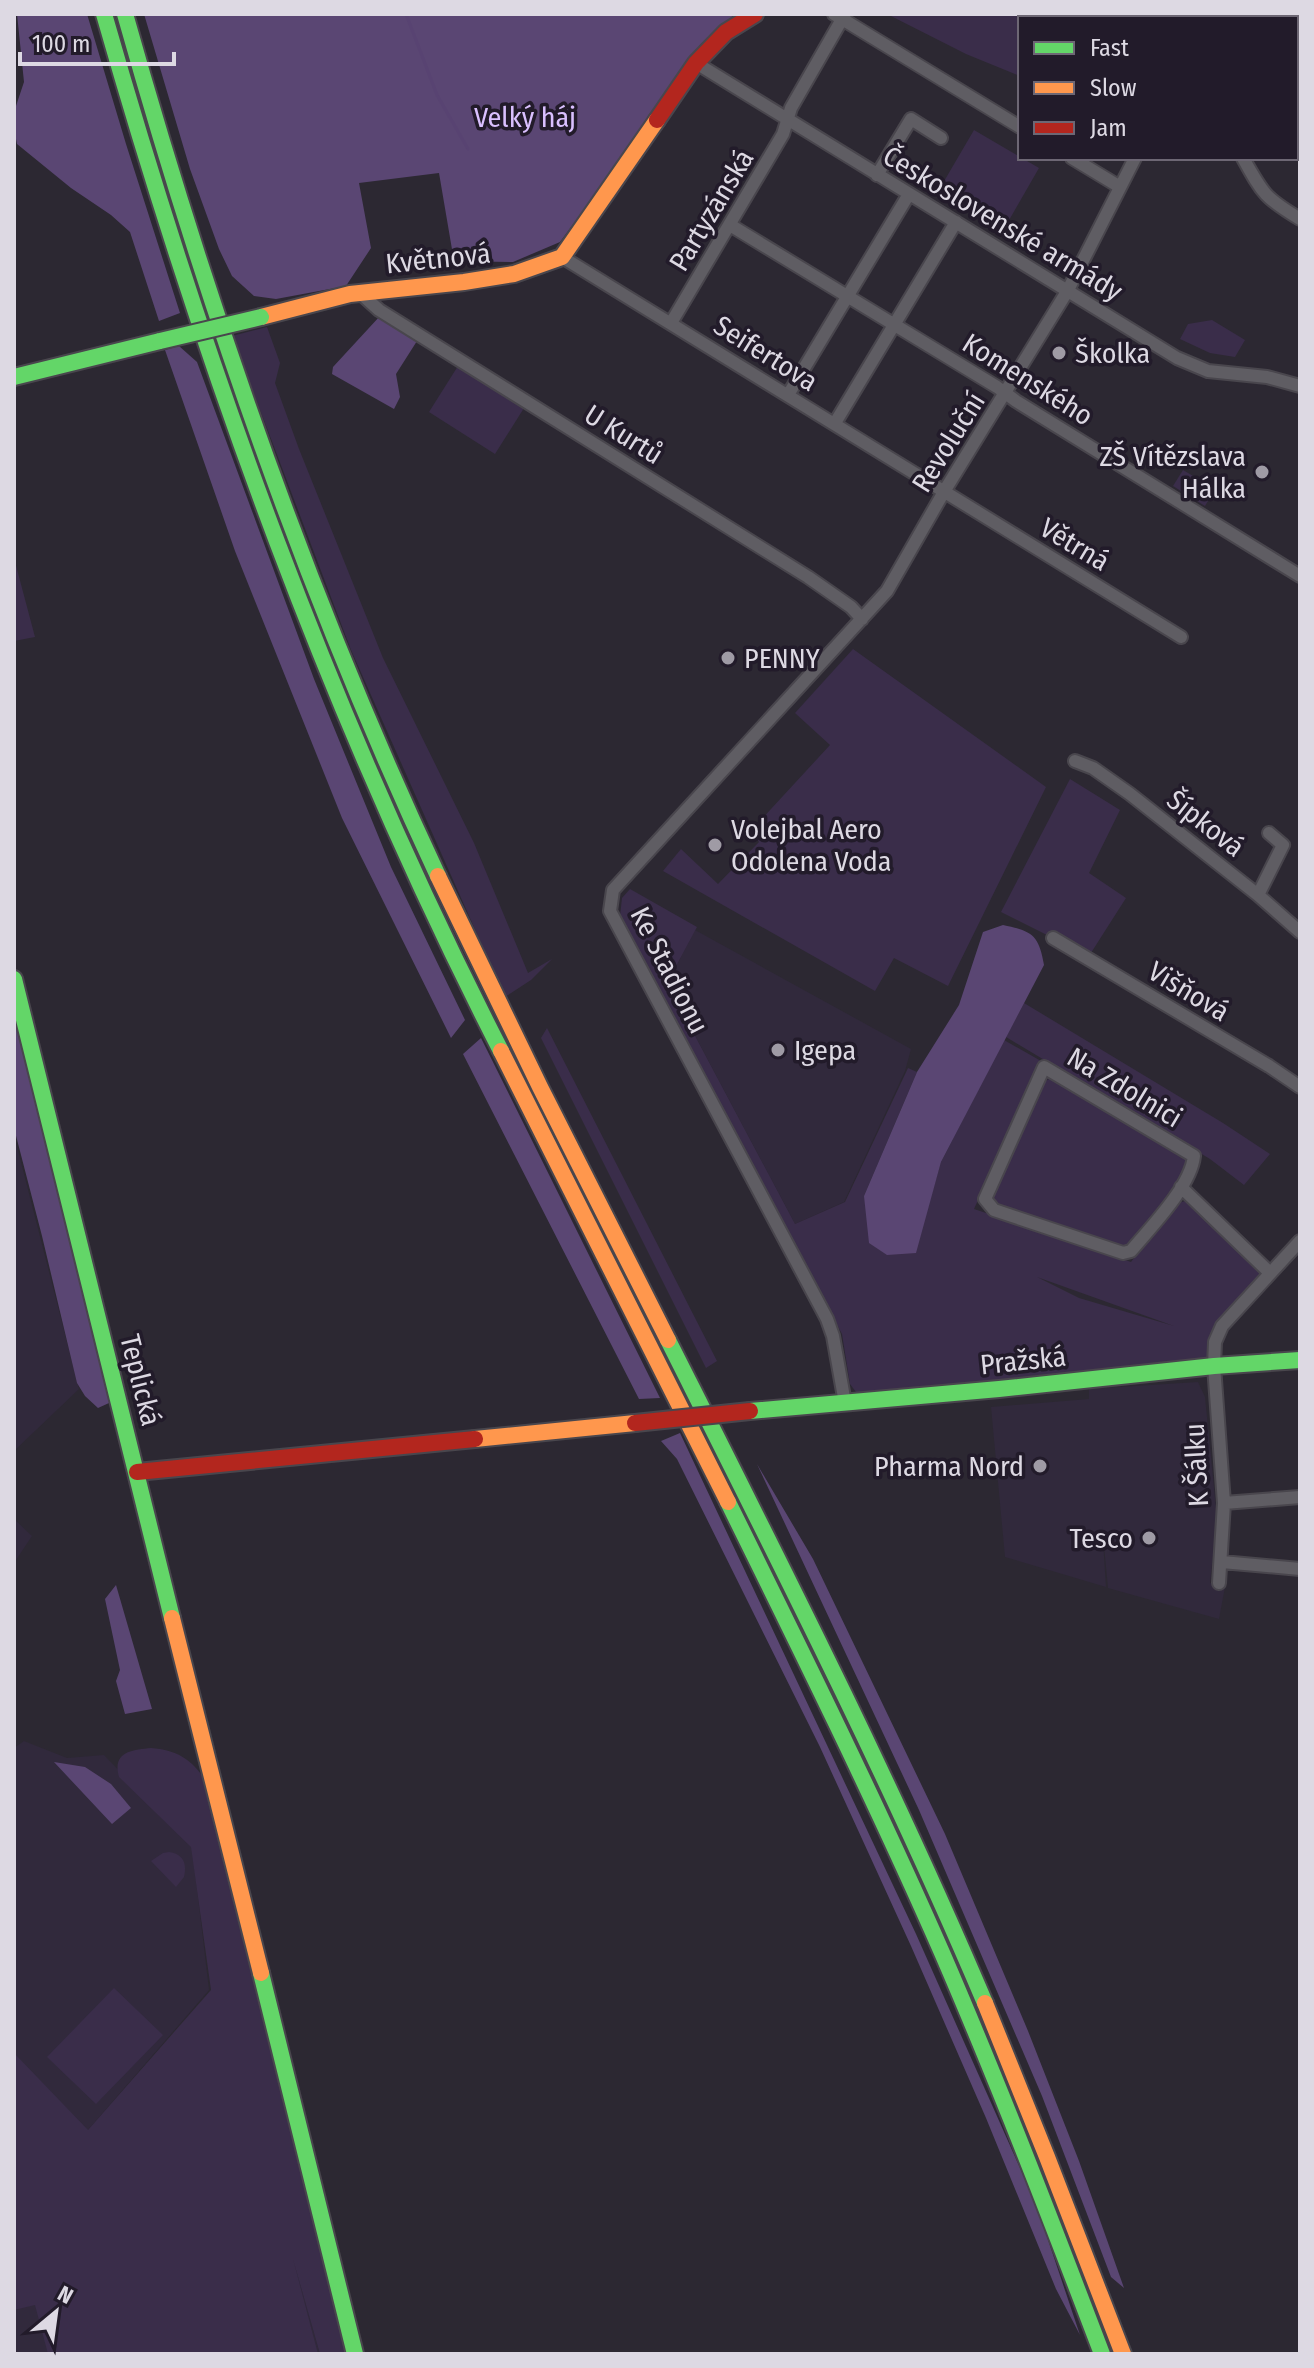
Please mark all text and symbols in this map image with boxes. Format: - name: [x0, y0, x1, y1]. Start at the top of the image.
- scale bar: [20, 16, 174, 66]
- legend: [1018, 16, 1298, 160]
- text: 100 m: [32, 30, 90, 58]
- text: Fast: [1090, 34, 1129, 62]
- text: Slow: [1090, 74, 1137, 102]
- park label: Velký háj: [474, 101, 576, 134]
- text: Jam: [1090, 114, 1127, 142]
- street label: Československé armády: [877, 139, 1129, 308]
- street label: Partyzánská: [662, 144, 761, 277]
- street label: Květnová: [384, 237, 492, 280]
- street label: Seifertova: [708, 309, 824, 398]
- street label: Komenského: [957, 326, 1099, 432]
- place label: Školka: [1075, 337, 1150, 370]
- marker: Školka: [1050, 344, 1068, 362]
- street label: Revoluční: [905, 386, 992, 498]
- street label: U Kurtů: [579, 398, 669, 471]
- place label: ZŠ Vítězslava Hálka: [1100, 440, 1246, 505]
- marker: ZŠ Vítězslava Hálka: [1253, 463, 1271, 481]
- street label: Větrná: [1034, 511, 1115, 578]
- place label: PENNY: [744, 642, 820, 675]
- marker: PENNY: [719, 649, 737, 667]
- street label: Šípková: [1160, 783, 1251, 864]
- place label: Volejbal Aero Odolena Voda: [731, 813, 891, 878]
- marker: Volejbal Aero Odolena Voda: [706, 836, 724, 854]
- street label: Ke Stadionu: [624, 901, 715, 1039]
- street label: Višňová: [1142, 955, 1235, 1028]
- place label: Igepa: [794, 1034, 856, 1067]
- street label: Na Zdolnici: [1061, 1040, 1188, 1135]
- marker: Igepa: [769, 1041, 787, 1059]
- street label: Teplická: [113, 1331, 168, 1429]
- street label: Pražská: [979, 1340, 1068, 1381]
- street label: K Šálku: [1178, 1422, 1215, 1508]
- place label: Pharma Nord: [874, 1450, 1024, 1483]
- marker: Pharma Nord: [1031, 1457, 1049, 1475]
- place label: Tesco: [1070, 1522, 1133, 1555]
- marker: Tesco: [1140, 1529, 1158, 1547]
- north arrow: [16, 2272, 96, 2352]
- text: N: [53, 2280, 78, 2310]

